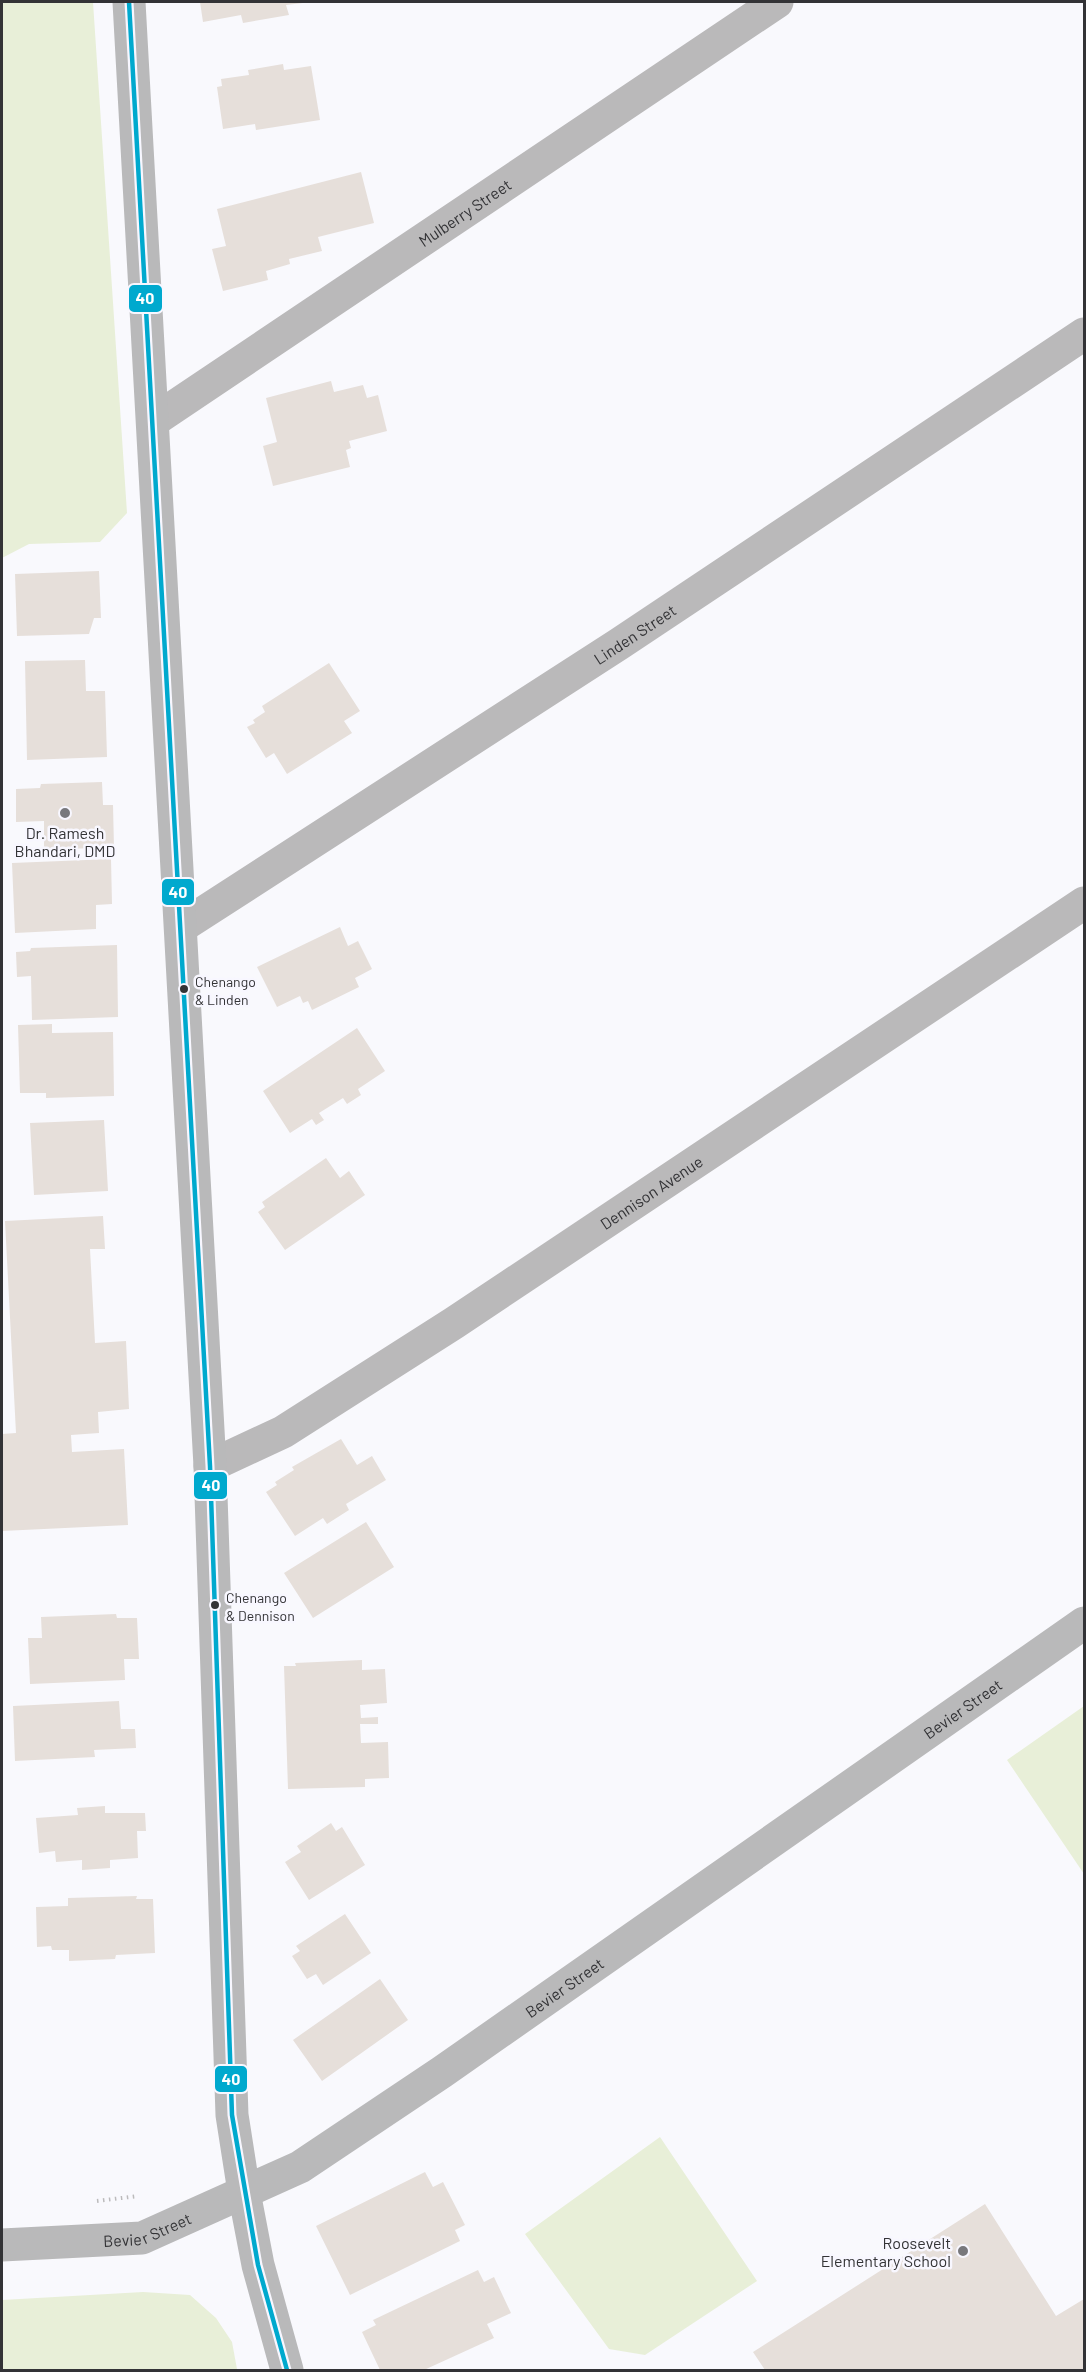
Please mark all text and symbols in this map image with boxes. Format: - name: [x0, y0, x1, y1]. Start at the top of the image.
- street label: Mulberry Street: [414, 174, 514, 250]
- line badge: 40: [128, 284, 163, 313]
- text: 40: [136, 288, 154, 307]
- street label: Linden Street: [590, 600, 679, 668]
- marker: Dr. Ramesh Bhandari, DMD: [58, 806, 72, 820]
- place label: Dr. Ramesh Bhandari, DMD: [15, 823, 115, 860]
- line badge: 40: [161, 878, 195, 906]
- text: 40: [169, 882, 187, 901]
- place label: Chenango & Linden: [195, 973, 256, 1008]
- marker: Chenango & Linden: [178, 983, 190, 995]
- street label: Dennison Avenue: [596, 1151, 706, 1233]
- line badge: 40: [193, 1471, 228, 1500]
- text: 40: [202, 1475, 220, 1494]
- place label: Chenango & Dennison: [226, 1589, 295, 1624]
- marker: Chenango & Dennison: [209, 1599, 221, 1611]
- street label: Bevier Street: [919, 1674, 1005, 1742]
- street label: Bevier Street: [521, 1953, 607, 2021]
- line badge: 40: [214, 2065, 248, 2093]
- text: 40: [222, 2069, 240, 2088]
- street label: Bevier Street: [103, 2208, 194, 2249]
- place label: Roosevelt Elementary School: [821, 2233, 951, 2270]
- marker: Roosevelt Elementary School: [956, 2244, 970, 2258]

